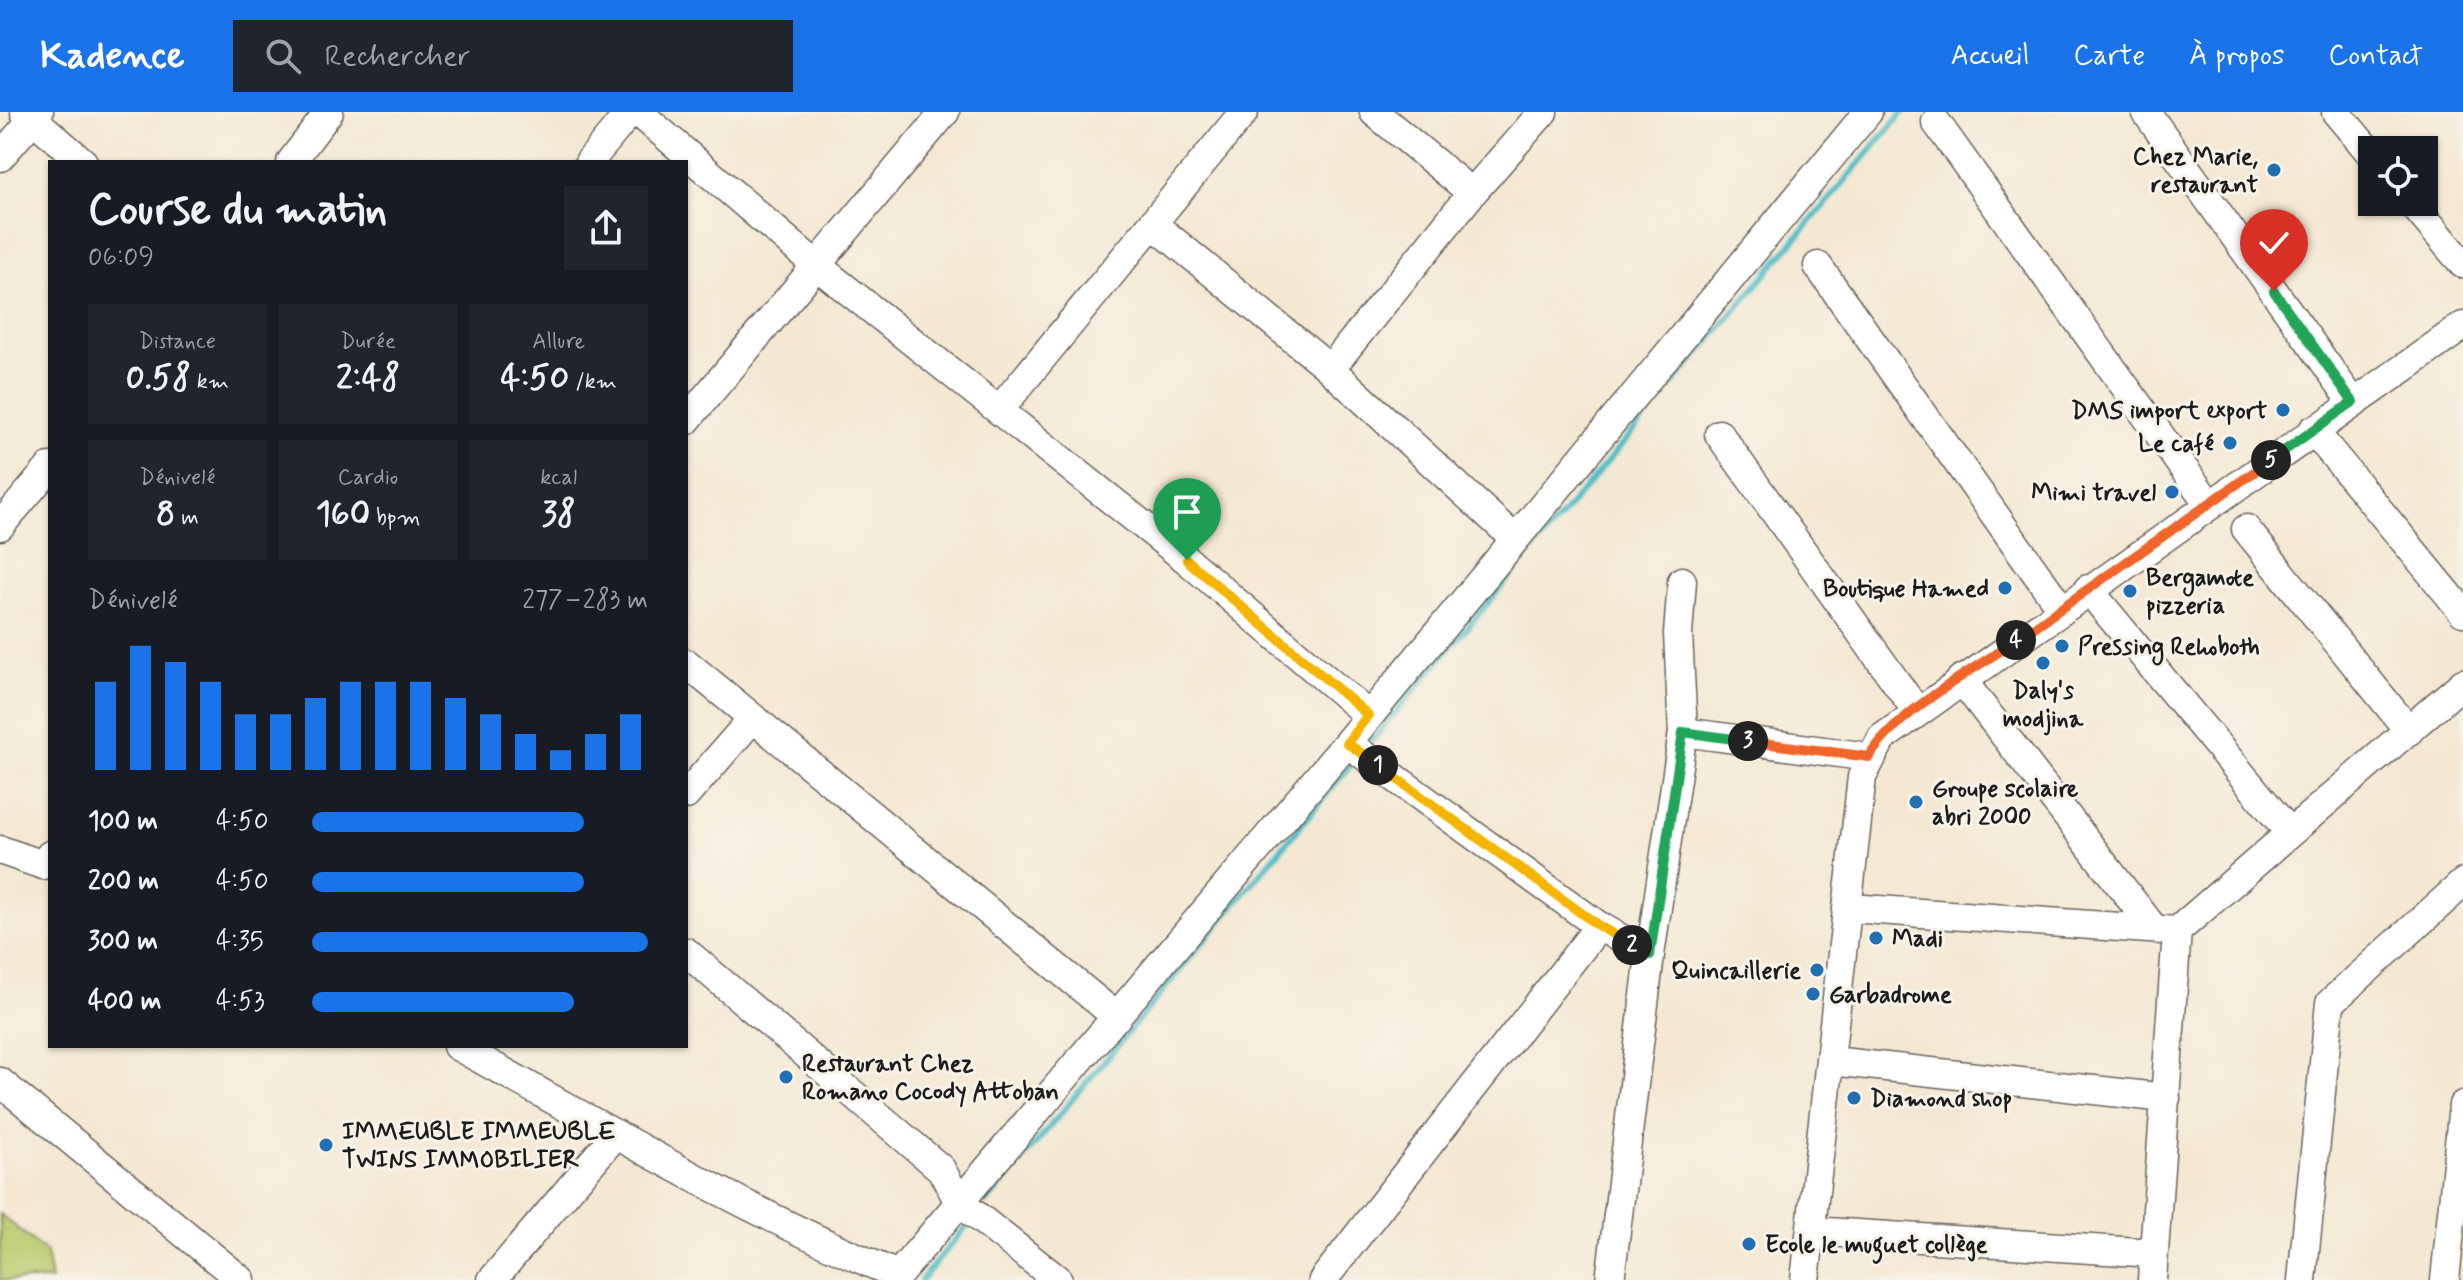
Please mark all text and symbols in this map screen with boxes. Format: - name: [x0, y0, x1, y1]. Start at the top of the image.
- search box: [233, 20, 793, 92]
- text: Kadence: [40, 32, 185, 81]
- icon: search: [261, 34, 305, 78]
- text: Rechercher: [325, 37, 470, 76]
- text: Accueil: [1951, 38, 2029, 75]
- text: Carte: [2073, 38, 2145, 75]
- text: À propos: [2189, 38, 2284, 75]
- text: Contact: [2328, 38, 2423, 75]
- map controls: [2358, 136, 2438, 216]
- button: locate: [2358, 136, 2438, 216]
- place label: Chez Marie, restaurant: [2133, 142, 2259, 201]
- marker: Chez Marie, restaurant: [2265, 161, 2283, 179]
- text: Course du matin: [88, 182, 387, 240]
- button: share: [564, 186, 648, 270]
- pin: [2240, 209, 2308, 291]
- icon: check: [2252, 221, 2296, 265]
- text: 06:09: [88, 241, 154, 275]
- text: Distance: [139, 328, 216, 356]
- text: Durée: [340, 328, 396, 356]
- text: Allure: [532, 328, 585, 356]
- text: 0.58: [126, 356, 191, 401]
- text: 2:48: [336, 356, 400, 401]
- text: 4:50: [500, 356, 569, 401]
- text: km: [191, 368, 229, 396]
- text: /km: [569, 368, 617, 396]
- place label: DMS import export: [2071, 396, 2268, 427]
- marker: DMS import export: [2274, 401, 2292, 419]
- place label: Le café: [2138, 429, 2214, 460]
- marker: Le café: [2221, 434, 2239, 452]
- pin: 5: [2251, 440, 2291, 480]
- text: 5: [2264, 446, 2278, 474]
- text: Dénivelé: [139, 464, 215, 492]
- text: Cardio: [338, 464, 398, 492]
- text: kcal: [540, 464, 577, 492]
- pin: [1153, 478, 1221, 560]
- place label: Mimi travel: [2031, 478, 2156, 509]
- marker: Mimi travel: [2163, 483, 2181, 501]
- icon: arrive: [1165, 490, 1209, 534]
- text: 8: [156, 492, 175, 537]
- text: 160: [316, 492, 370, 537]
- text: 38: [542, 492, 576, 537]
- text: m: [175, 504, 199, 532]
- text: bpm: [370, 504, 420, 532]
- place label: Bergamote pizzeria: [2146, 563, 2254, 622]
- place label: Boutique Hamed: [1823, 574, 1989, 605]
- marker: Boutique Hamed: [1996, 579, 2014, 597]
- marker: Bergamote pizzeria: [2121, 582, 2139, 600]
- text: Dénivelé: [88, 584, 178, 618]
- text: 277–283 m: [522, 584, 648, 618]
- pin: 4: [1996, 620, 2036, 660]
- text: 4: [2010, 626, 2022, 654]
- place label: Pressing Rehoboth: [2078, 632, 2260, 666]
- marker: Pressing Rehoboth: [2053, 637, 2071, 655]
- marker: Daly's modjina: [2034, 654, 2052, 672]
- place label: Daly's modjina: [2003, 676, 2084, 736]
- pin: 3: [1728, 721, 1768, 761]
- text: 3: [1743, 727, 1753, 755]
- pin: 1: [1358, 745, 1398, 785]
- text: 1: [1373, 751, 1383, 779]
- place label: Groupe scolaire abri 2000: [1932, 774, 2079, 833]
- marker: Groupe scolaire abri 2000: [1907, 793, 1925, 811]
- text: 100 m: [88, 805, 158, 839]
- text: 4:50: [216, 805, 269, 839]
- text: 200 m: [88, 865, 159, 899]
- text: 4:50: [216, 865, 269, 899]
- place label: Madi: [1892, 924, 1943, 955]
- text: 300 m: [88, 925, 158, 959]
- text: 4:35: [216, 925, 264, 959]
- pin: 2: [1612, 925, 1652, 965]
- marker: Madi: [1867, 929, 1885, 947]
- text: 2: [1627, 931, 1637, 959]
- place label: Quincaillerie: [1671, 956, 1801, 987]
- marker: Quincaillerie: [1808, 961, 1826, 979]
- place label: Garbadrome: [1829, 980, 1952, 1011]
- text: 400 m: [88, 985, 161, 1019]
- text: 4:53: [216, 985, 265, 1019]
- marker: Garbadrome: [1804, 985, 1822, 1003]
- place label: Restaurant Chez Romano Cocody Attoban: [802, 1049, 1059, 1108]
- marker: Restaurant Chez Romano Cocody Attoban: [777, 1068, 795, 1086]
- place label: Diamond shop: [1870, 1084, 2012, 1115]
- marker: Diamond shop: [1845, 1089, 1863, 1107]
- place label: IMMEUBLE IMMEUBLE TWINS IMMOBILIER: [342, 1117, 615, 1176]
- marker: IMMEUBLE IMMEUBLE TWINS IMMOBILIER: [317, 1136, 335, 1154]
- place label: Ecole le muguet collège: [1765, 1230, 1988, 1264]
- marker: Ecole le muguet collège: [1740, 1235, 1758, 1253]

